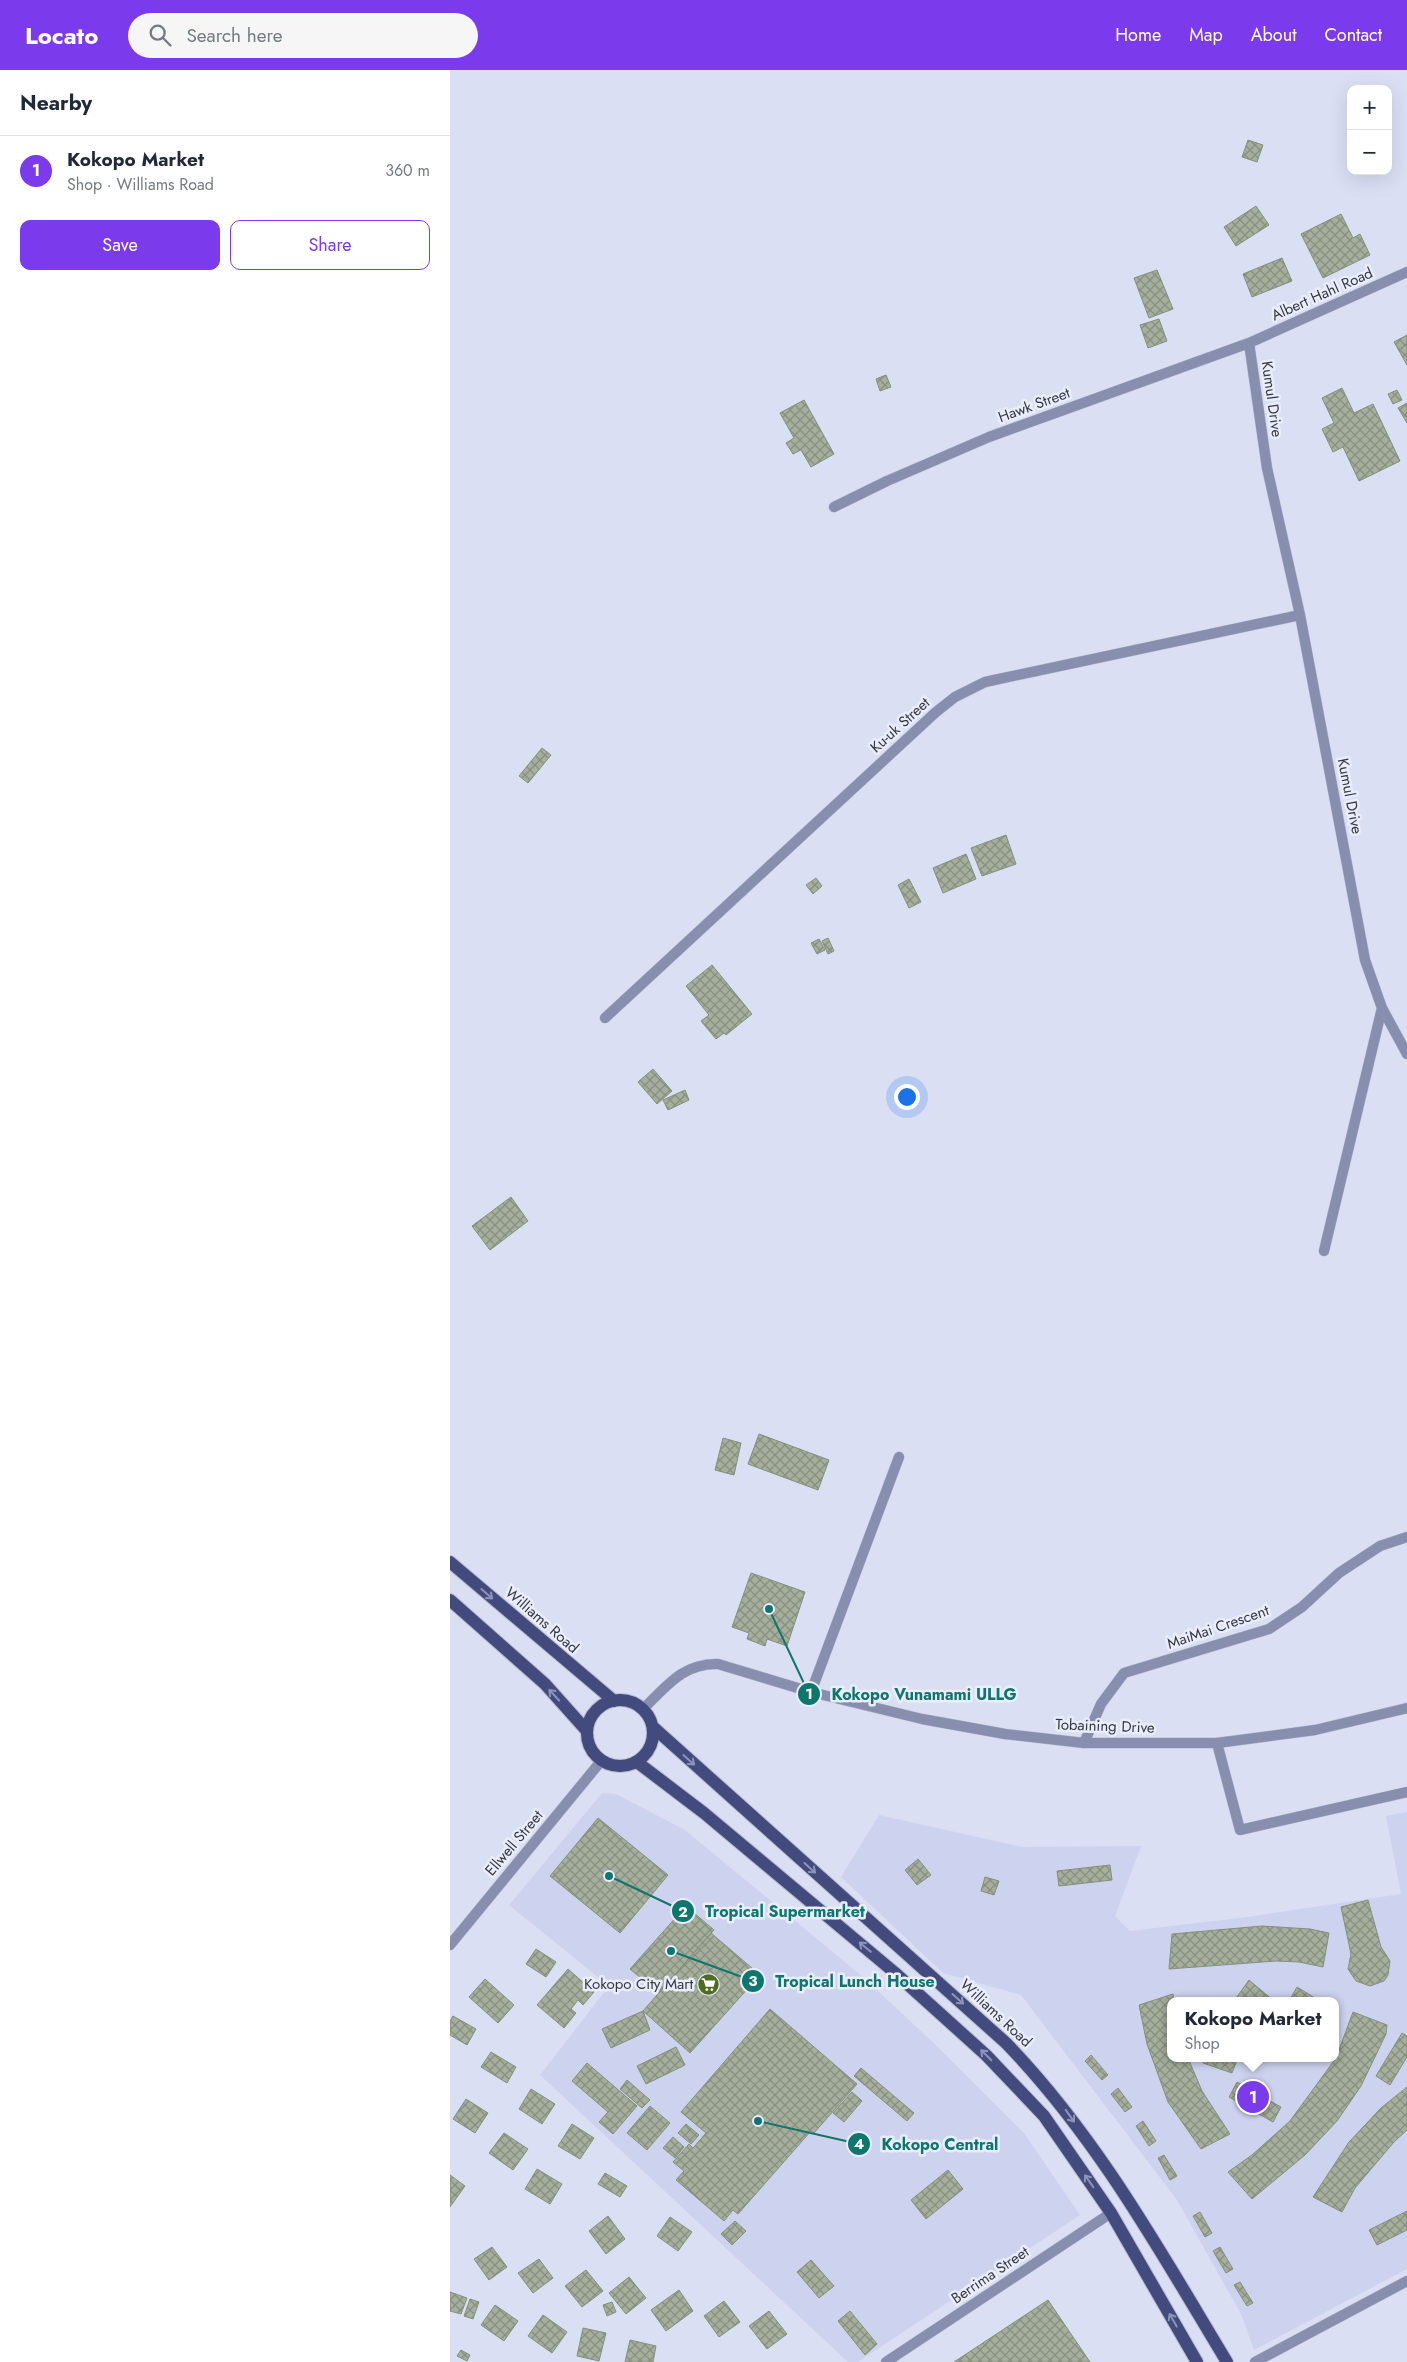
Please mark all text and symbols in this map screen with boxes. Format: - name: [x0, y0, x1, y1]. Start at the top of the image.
- search box: [128, 13, 478, 58]
- text: Locato: [25, 18, 98, 53]
- icon: search: [146, 21, 174, 49]
- text: Search here: [186, 22, 283, 49]
- text: Home: [1115, 22, 1161, 48]
- text: Map: [1189, 22, 1223, 48]
- text: About: [1251, 22, 1296, 48]
- text: Contact: [1324, 22, 1382, 48]
- map controls: [1347, 85, 1392, 175]
- button: +: [1347, 85, 1392, 130]
- text: Nearby: [20, 88, 92, 118]
- button: −: [1347, 130, 1392, 175]
- text: Kokopo Market: [67, 146, 204, 173]
- text: 1: [32, 159, 40, 182]
- text: 360 m: [385, 159, 430, 182]
- text: Shop · Williams Road: [67, 173, 214, 196]
- button: Save: [20, 220, 220, 270]
- button: Share: [230, 220, 430, 270]
- street label: Albert Hahl Road: [1268, 262, 1376, 326]
- street label: Kumul Drive: [1256, 359, 1288, 439]
- street label: Hawk Street: [995, 382, 1073, 428]
- street label: Ku-uk Street: [865, 692, 935, 758]
- street label: Kumul Drive: [1332, 756, 1368, 836]
- your location: [894, 1084, 920, 1110]
- street label: Williams Road: [500, 1582, 584, 1658]
- one-way arrow: [480, 1588, 493, 1599]
- street label: MaiMai Crescent: [1164, 1599, 1272, 1655]
- callout: Kokopo Vunamami ULLG: [797, 1678, 1027, 1709]
- text: 1: [805, 1683, 813, 1705]
- text: Kokopo Vunamami ULLG: [831, 1683, 1017, 1706]
- one-way arrow: [549, 1689, 561, 1702]
- street label: Tobaining Drive: [1055, 1713, 1155, 1739]
- one-way arrow: [682, 1754, 695, 1766]
- street label: Ellwell Street: [480, 1805, 548, 1881]
- one-way arrow: [803, 1863, 816, 1874]
- callout: Tropical Supermarket: [670, 1896, 875, 1927]
- text: Tropical Supermarket: [705, 1900, 866, 1923]
- text: 2: [678, 1901, 688, 1923]
- one-way arrow: [859, 1942, 872, 1953]
- callout: Tropical Lunch House: [741, 1966, 945, 1997]
- text: 3: [748, 1970, 758, 1992]
- text: Tropical Lunch House: [775, 1970, 935, 1993]
- supermarket icon: Kokopo City Mart: [697, 1972, 721, 1996]
- place label: Kokopo City Mart: [584, 1973, 693, 1995]
- street label: Williams Road: [955, 1974, 1037, 2052]
- one-way arrow: [951, 1994, 964, 2005]
- popup: [1167, 1997, 1339, 2062]
- text: Kokopo Market: [1184, 2005, 1322, 2032]
- text: Shop: [1184, 2032, 1220, 2055]
- one-way arrow: [981, 2050, 993, 2062]
- pin: 1: [1237, 2078, 1269, 2116]
- one-way arrow: [1065, 2109, 1075, 2123]
- callout: Kokopo Central: [846, 2129, 1008, 2160]
- text: 4: [854, 2133, 864, 2155]
- text: Kokopo Central: [882, 2133, 998, 2156]
- one-way arrow: [1084, 2174, 1094, 2188]
- street label: Berrima Street: [947, 2241, 1034, 2309]
- one-way arrow: [1168, 2312, 1178, 2327]

